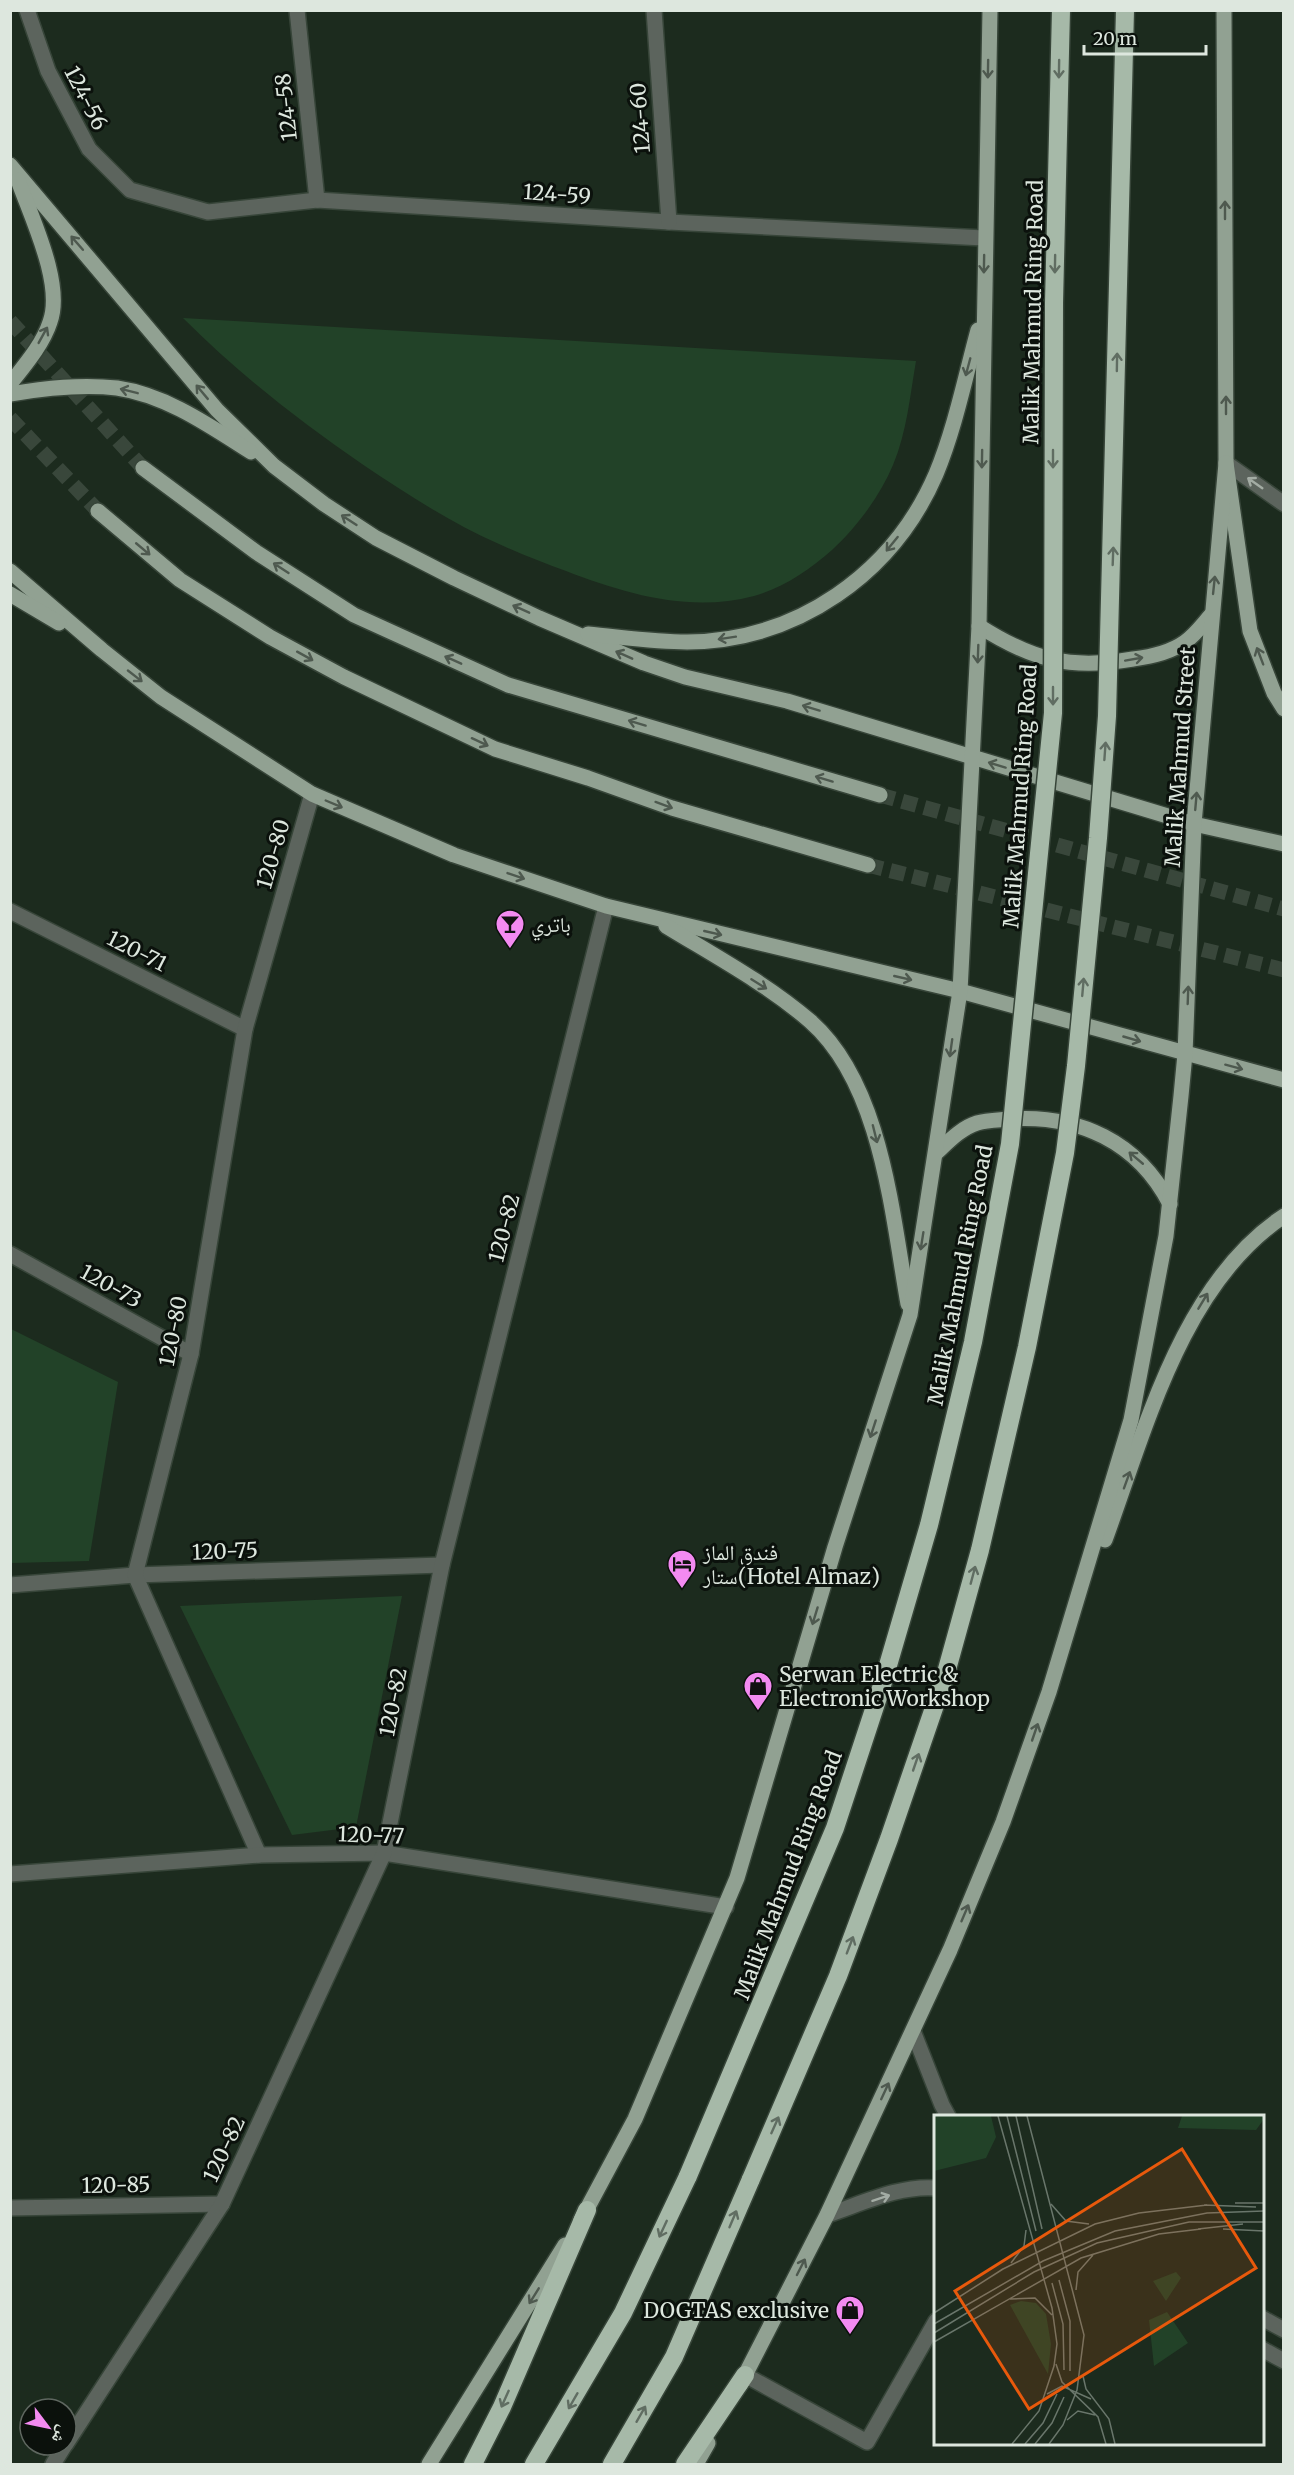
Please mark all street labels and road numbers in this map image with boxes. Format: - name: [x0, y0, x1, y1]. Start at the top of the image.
- street label: 124-56: [58, 61, 114, 135]
- street label: 124-58: [269, 72, 303, 142]
- street label: 124-60: [624, 82, 656, 154]
- street label: 124-59: [522, 178, 592, 210]
- street label: Malik Mahmud Ring Road: [1017, 179, 1049, 444]
- street label: Malik Mahmud Street: [1159, 646, 1201, 868]
- street label: Malik Mahmud Ring Road: [997, 663, 1043, 929]
- street label: 120-80: [250, 816, 296, 892]
- street label: 120-71: [103, 925, 171, 977]
- street label: Malik Mahmud Ring Road: [922, 1142, 999, 1407]
- street label: 120-82: [482, 1191, 526, 1265]
- street label: 120-73: [76, 1258, 146, 1314]
- street label: 120-80: [153, 1294, 193, 1368]
- street label: 120-75: [191, 1536, 259, 1566]
- street label: 120-82: [373, 1665, 413, 1739]
- street label: Malik Mahmud Ring Road: [728, 1746, 848, 2003]
- street label: 120-77: [337, 1820, 405, 1850]
- street label: 120-82: [197, 2112, 251, 2186]
- street label: 120-85: [81, 2171, 151, 2199]

